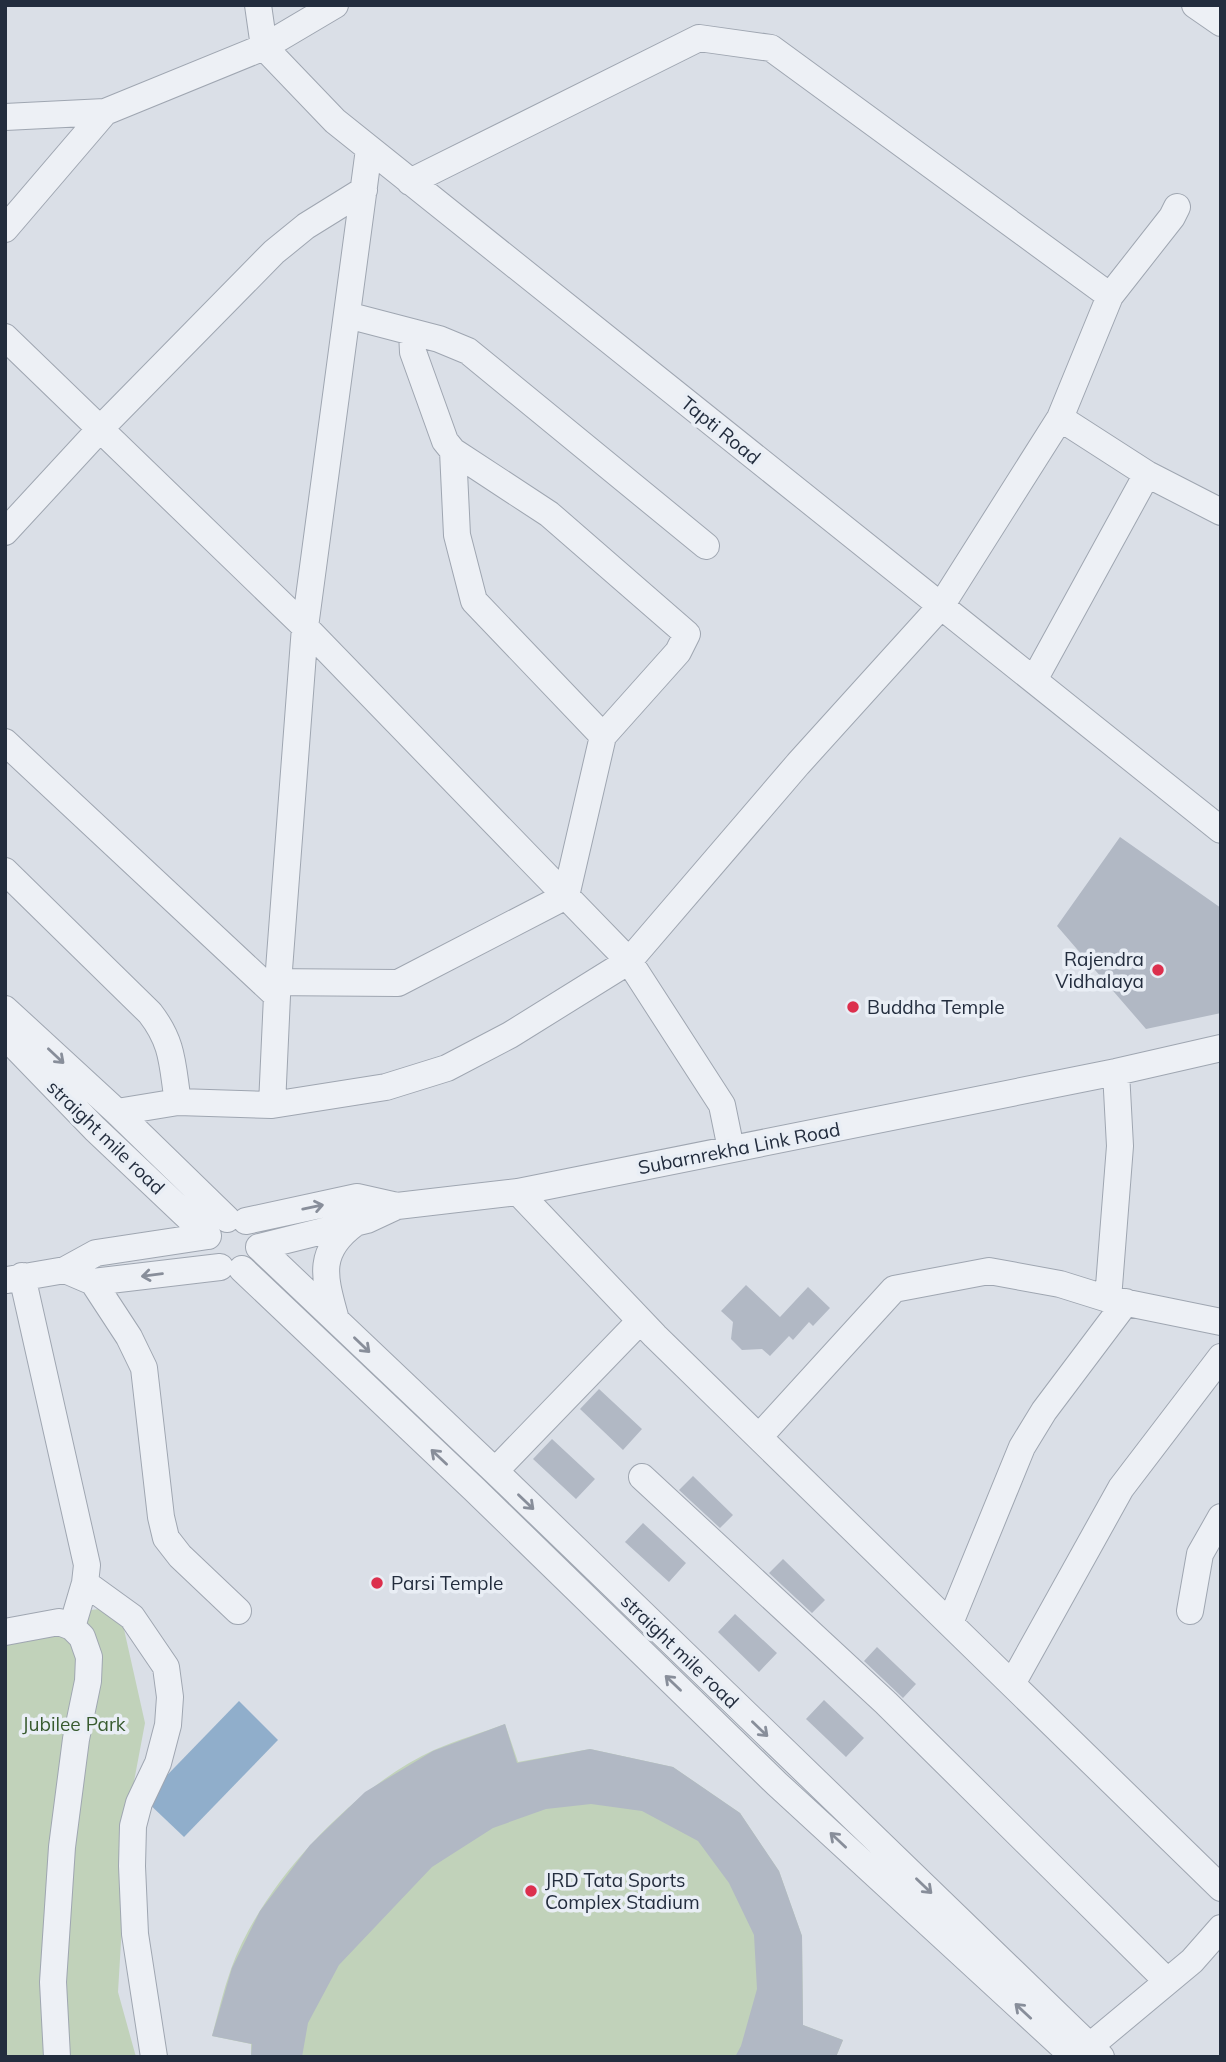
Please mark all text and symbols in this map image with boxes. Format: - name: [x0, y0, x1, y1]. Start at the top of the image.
- street label: Tapti Road: [676, 391, 766, 469]
- place label: Rajendra Vidhalaya: [1055, 947, 1144, 993]
- marker: Rajendra Vidhalaya: [1150, 962, 1166, 978]
- place label: Buddha Temple: [867, 995, 1004, 1019]
- marker: Buddha Temple: [845, 999, 861, 1015]
- one-way arrow: [47, 1047, 64, 1064]
- street label: straight mile road: [42, 1075, 170, 1199]
- street label: Subarnrekha Link Road: [636, 1117, 842, 1179]
- one-way arrow: [301, 1199, 324, 1213]
- one-way arrow: [142, 1268, 164, 1281]
- one-way arrow: [353, 1336, 370, 1353]
- one-way arrow: [431, 1448, 448, 1465]
- one-way arrow: [518, 1493, 535, 1510]
- place label: Parsi Temple: [391, 1571, 503, 1595]
- marker: Parsi Temple: [369, 1575, 385, 1591]
- street label: straight mile road: [616, 1589, 744, 1713]
- one-way arrow: [665, 1675, 682, 1692]
- park label: Jubilee Park: [22, 1712, 126, 1736]
- one-way arrow: [751, 1720, 768, 1737]
- one-way arrow: [829, 1832, 847, 1848]
- place label: JRD Tata Sports Complex Stadium: [545, 1868, 700, 1914]
- one-way arrow: [915, 1878, 932, 1895]
- marker: JRD Tata Sports Complex Stadium: [523, 1883, 539, 1899]
- one-way arrow: [1015, 2002, 1032, 2019]

